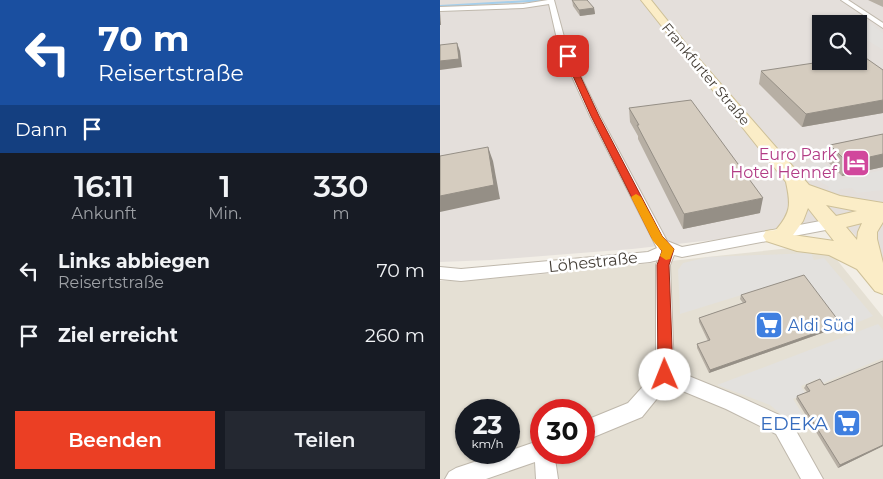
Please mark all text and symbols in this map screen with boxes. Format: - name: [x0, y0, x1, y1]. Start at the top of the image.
- map controls: [812, 15, 867, 70]
- button: search: [812, 15, 867, 70]
- text: 70 m: [98, 17, 189, 60]
- street label: Frankfurter Straße: [658, 19, 754, 129]
- icon: left: [15, 20, 80, 85]
- pin: [547, 35, 589, 77]
- icon: arrive: [554, 42, 582, 70]
- text: Reisertstraße: [98, 60, 244, 87]
- icon: arrive: [78, 115, 106, 143]
- text: Dann: [15, 118, 68, 141]
- place label: Euro Park Hotel Hennef: [730, 145, 838, 182]
- hotel icon: Euro Park Hotel Hennef: [841, 148, 871, 178]
- text: 16:11: [74, 168, 134, 205]
- text: 1: [219, 168, 231, 205]
- text: 330: [313, 168, 368, 205]
- text: Ankunft: [72, 204, 137, 223]
- text: Min.: [208, 204, 242, 223]
- text: m: [332, 204, 349, 223]
- street label: Löhestraße: [547, 248, 639, 276]
- text: Links abbiegen: [58, 250, 210, 273]
- icon: left: [15, 257, 43, 285]
- text: 70 m: [376, 259, 425, 282]
- text: Reisertstraße: [58, 273, 164, 292]
- supermarket icon: Aldi Süd: [754, 310, 784, 340]
- place label: Aldi Süd: [788, 316, 855, 335]
- icon: arrive: [15, 322, 43, 350]
- text: Ziel erreicht: [58, 324, 178, 347]
- text: 260 m: [365, 324, 425, 347]
- position arrow: [638, 348, 690, 400]
- speed limit sign: 30: [530, 399, 595, 464]
- supermarket icon: EDEKA: [832, 408, 862, 438]
- text: 23: [473, 410, 502, 440]
- button: Beenden: [15, 411, 215, 469]
- button: Teilen: [225, 411, 425, 469]
- place label: EDEKA: [760, 412, 828, 435]
- text: km/h: [471, 436, 504, 451]

